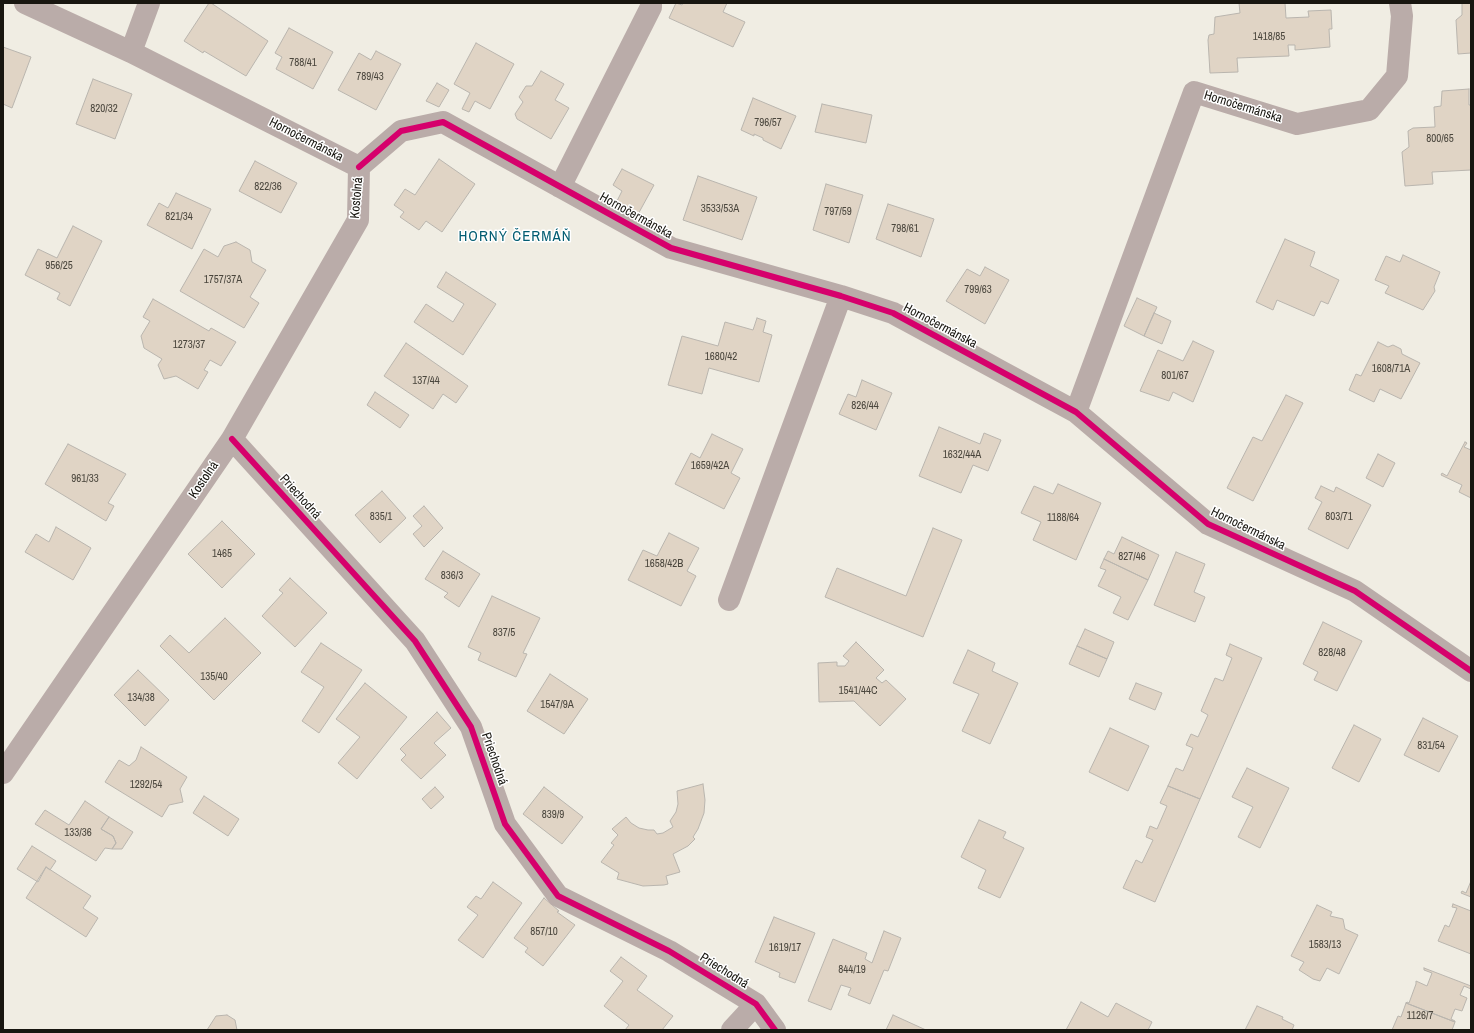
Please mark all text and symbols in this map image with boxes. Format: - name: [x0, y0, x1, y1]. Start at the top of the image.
- house number: 1418/85: [1253, 30, 1285, 44]
- house number: 788/41: [289, 56, 317, 70]
- house number: 789/43: [356, 70, 384, 84]
- street label: Hornočermánska: [1202, 88, 1284, 126]
- house number: 820/32: [90, 102, 118, 116]
- street label: Hornočermánska: [266, 115, 346, 165]
- house number: 796/57: [754, 116, 782, 130]
- house number: 800/65: [1426, 132, 1454, 146]
- street label: Kostolná: [347, 177, 367, 219]
- house number: 822/36: [254, 180, 282, 194]
- street label: Hornočermánska: [597, 190, 675, 242]
- house number: 3533/53A: [701, 202, 739, 216]
- house number: 797/59: [824, 205, 852, 219]
- house number: 821/34: [165, 210, 193, 224]
- house number: 798/61: [891, 222, 919, 236]
- district label: HORNÝ ČERMÁŇ: [458, 228, 572, 246]
- house number: 956/25: [45, 259, 73, 273]
- house number: 1757/37A: [204, 273, 242, 287]
- house number: 799/63: [964, 283, 992, 297]
- street label: Hornočermánska: [901, 300, 979, 352]
- house number: 1273/37: [173, 338, 205, 352]
- house number: 1680/42: [705, 350, 737, 364]
- house number: 1608/71A: [1372, 362, 1410, 376]
- house number: 801/67: [1161, 369, 1189, 383]
- house number: 137/44: [412, 374, 440, 388]
- house number: 826/44: [851, 399, 879, 413]
- house number: 1632/44A: [943, 448, 981, 462]
- street label: Kostolná: [186, 458, 222, 502]
- house number: 1659/42A: [691, 459, 729, 473]
- house number: 961/33: [71, 472, 99, 486]
- street label: Priechodná: [276, 472, 324, 522]
- street label: Hornočermánska: [1208, 504, 1288, 554]
- house number: 835/1: [370, 510, 392, 524]
- house number: 803/71: [1325, 510, 1353, 524]
- house number: 1188/64: [1047, 511, 1079, 525]
- house number: 1465: [212, 547, 232, 561]
- house number: 827/46: [1118, 550, 1146, 564]
- house number: 1658/42B: [645, 557, 683, 571]
- house number: 836/3: [441, 569, 463, 583]
- house number: 837/5: [493, 626, 515, 640]
- house number: 828/48: [1318, 646, 1346, 660]
- house number: 135/40: [200, 670, 228, 684]
- house number: 1541/44C: [838, 684, 878, 698]
- house number: 134/38: [127, 691, 155, 705]
- house number: 1547/9A: [540, 698, 574, 712]
- street label: Priechodná: [478, 731, 510, 787]
- house number: 831/54: [1417, 739, 1445, 753]
- house number: 1292/54: [130, 778, 162, 792]
- house number: 839/9: [542, 808, 564, 822]
- house number: 133/36: [64, 826, 92, 840]
- house number: 857/10: [530, 925, 558, 939]
- house number: 1583/13: [1309, 938, 1341, 952]
- house number: 1619/17: [769, 941, 801, 955]
- street label: Priechodná: [697, 950, 751, 992]
- house number: 844/19: [838, 963, 866, 977]
- house number: 1126/7: [1407, 1009, 1433, 1023]

